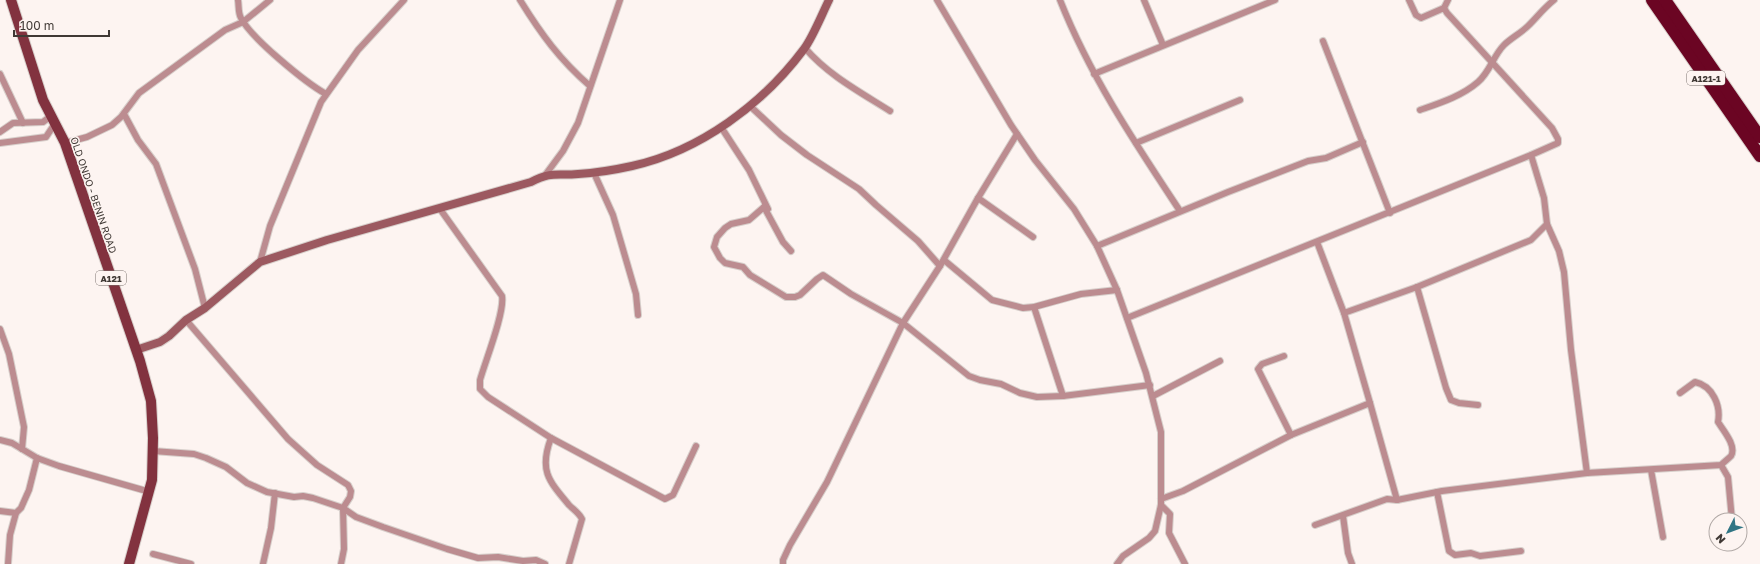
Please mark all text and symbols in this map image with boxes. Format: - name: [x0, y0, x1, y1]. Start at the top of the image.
- scale bar: [14, 12, 109, 38]
- text: 100 m: [20, 18, 54, 33]
- road number: A121-1: [1687, 71, 1725, 85]
- street label: OLD ONDO - BENIN ROAD: [68, 135, 120, 255]
- road number: A121: [96, 271, 126, 285]
- north arrow: [1708, 512, 1748, 552]
- text: N: [1713, 532, 1728, 546]

